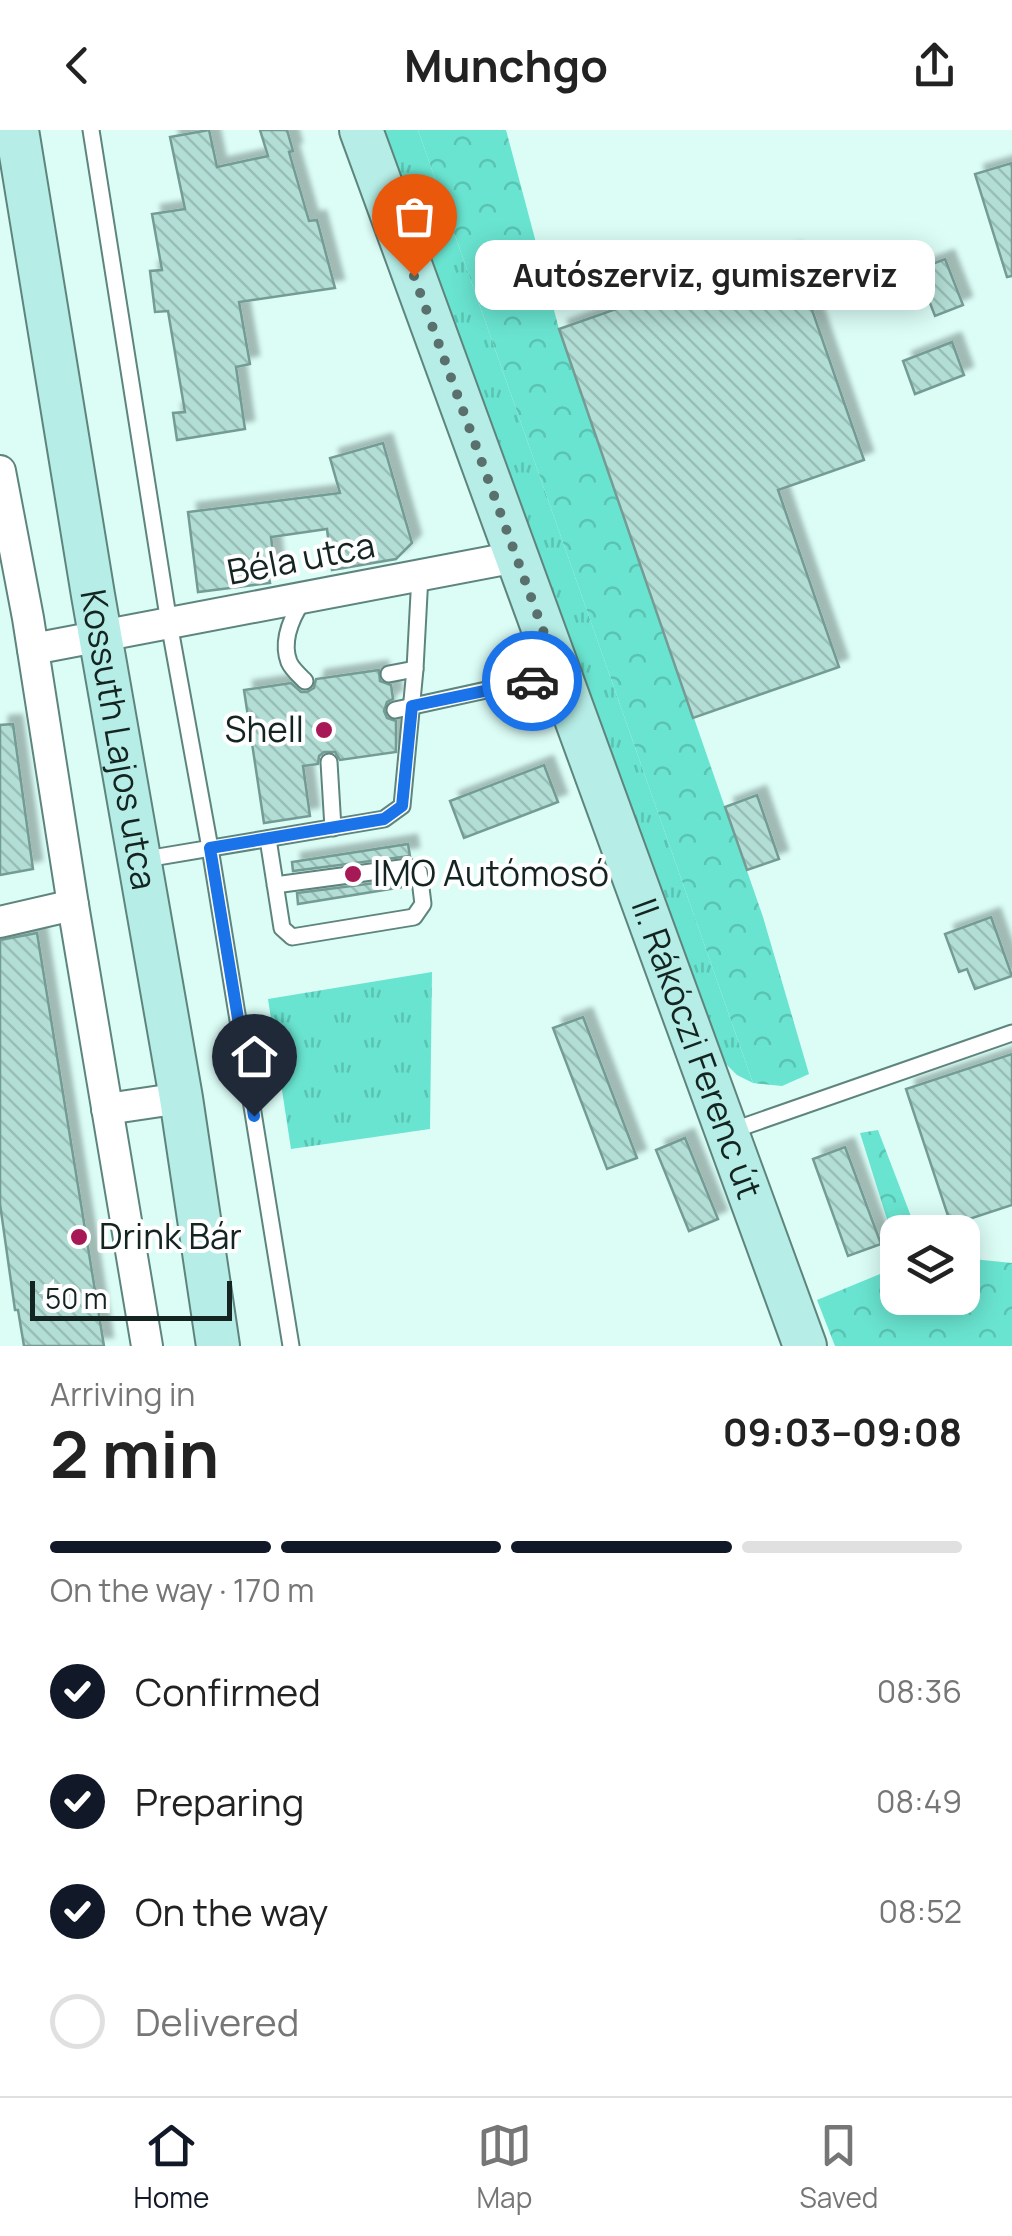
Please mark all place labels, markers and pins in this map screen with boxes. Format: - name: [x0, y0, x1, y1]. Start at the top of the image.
- pin: [372, 174, 457, 277]
- callout: Autószerviz, gumiszerviz: [474, 241, 934, 311]
- place label: Shell: [225, 705, 304, 753]
- marker: Shell: [313, 719, 335, 741]
- place label: IMO Autómosó: [373, 849, 609, 897]
- marker: IMO Autómosó: [342, 863, 364, 885]
- pin: [212, 1014, 297, 1117]
- place label: Drink Bár: [99, 1212, 242, 1260]
- marker: Drink Bár: [68, 1226, 90, 1248]

